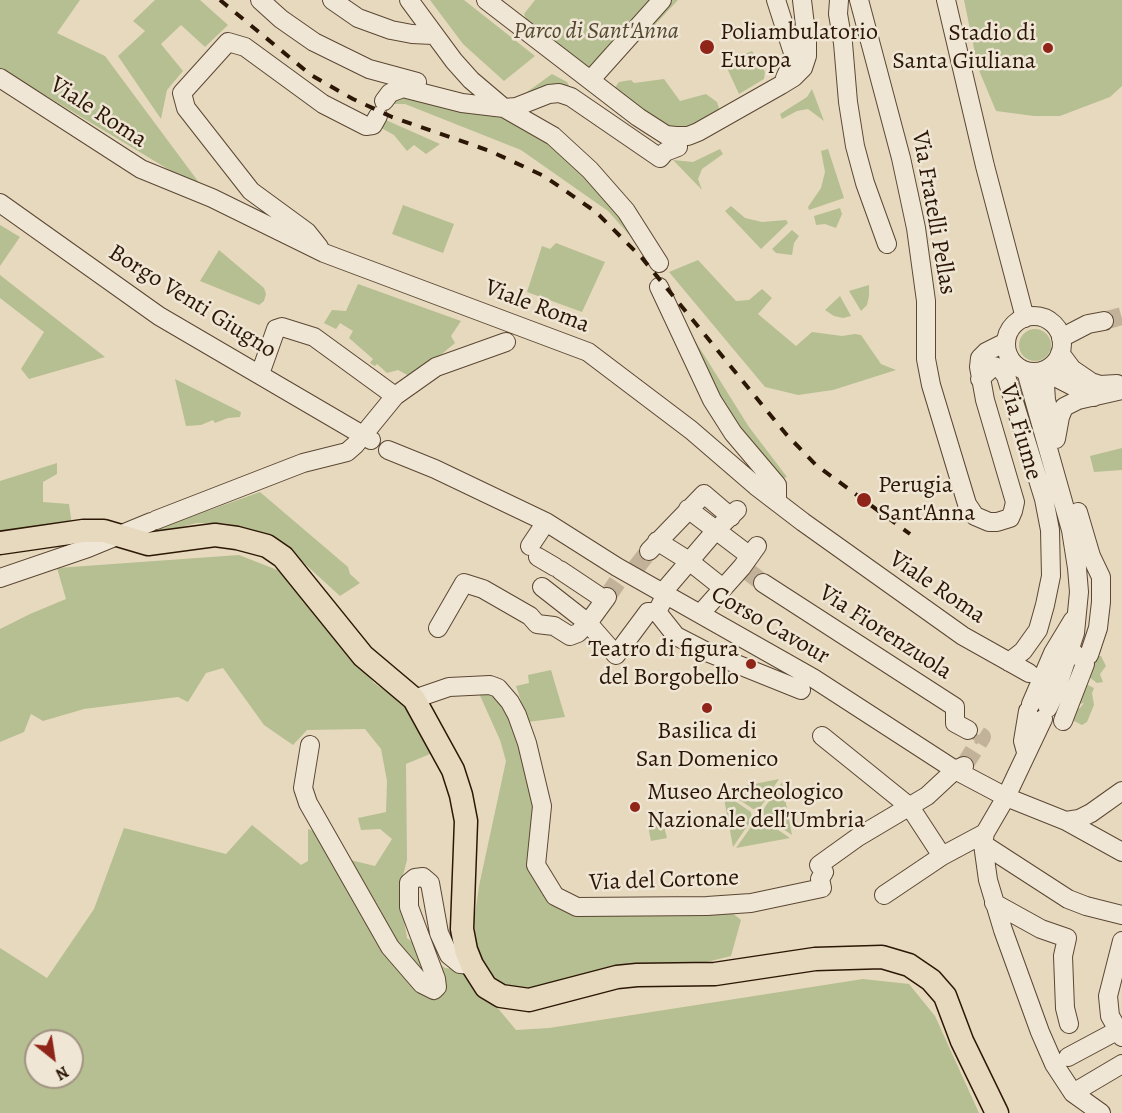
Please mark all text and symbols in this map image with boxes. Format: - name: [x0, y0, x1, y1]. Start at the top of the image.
- park label: Parco di Sant'Anna: [513, 18, 679, 46]
- place label: Poliambulatorio Europa: [720, 19, 878, 75]
- place label: Stadio di Santa Giuliana: [892, 20, 1036, 76]
- marker: Poliambulatorio Europa: [698, 38, 716, 56]
- marker: Stadio di Santa Giuliana: [1041, 41, 1055, 55]
- street label: Viale Roma: [44, 71, 152, 155]
- street label: Via Fratelli Pellas: [904, 129, 962, 297]
- street label: Borgo Venti Giugno: [103, 239, 281, 365]
- street label: Viale Roma: [480, 274, 594, 340]
- street label: Via Fiume: [993, 381, 1047, 483]
- place label: Perugia Sant'Anna: [878, 472, 975, 528]
- marker: Perugia Sant'Anna: [855, 491, 873, 509]
- street label: Viale Roma: [883, 545, 991, 631]
- street label: Via Fiorenzuola: [813, 579, 957, 687]
- street label: Corso Cavour: [706, 580, 834, 672]
- place label: Teatro di figura del Borgobello: [588, 636, 739, 692]
- marker: Teatro di figura del Borgobello: [744, 657, 758, 671]
- marker: Basilica di San Domenico: [700, 701, 714, 715]
- place label: Basilica di San Domenico: [636, 718, 778, 774]
- place label: Museo Archeologico Nazionale dell'Umbria: [647, 779, 865, 835]
- marker: Museo Archeologico Nazionale dell'Umbria: [628, 800, 642, 814]
- street label: Via del Cortone: [588, 864, 740, 898]
- north arrow: [24, 1029, 84, 1089]
- text: N: [51, 1060, 73, 1085]

